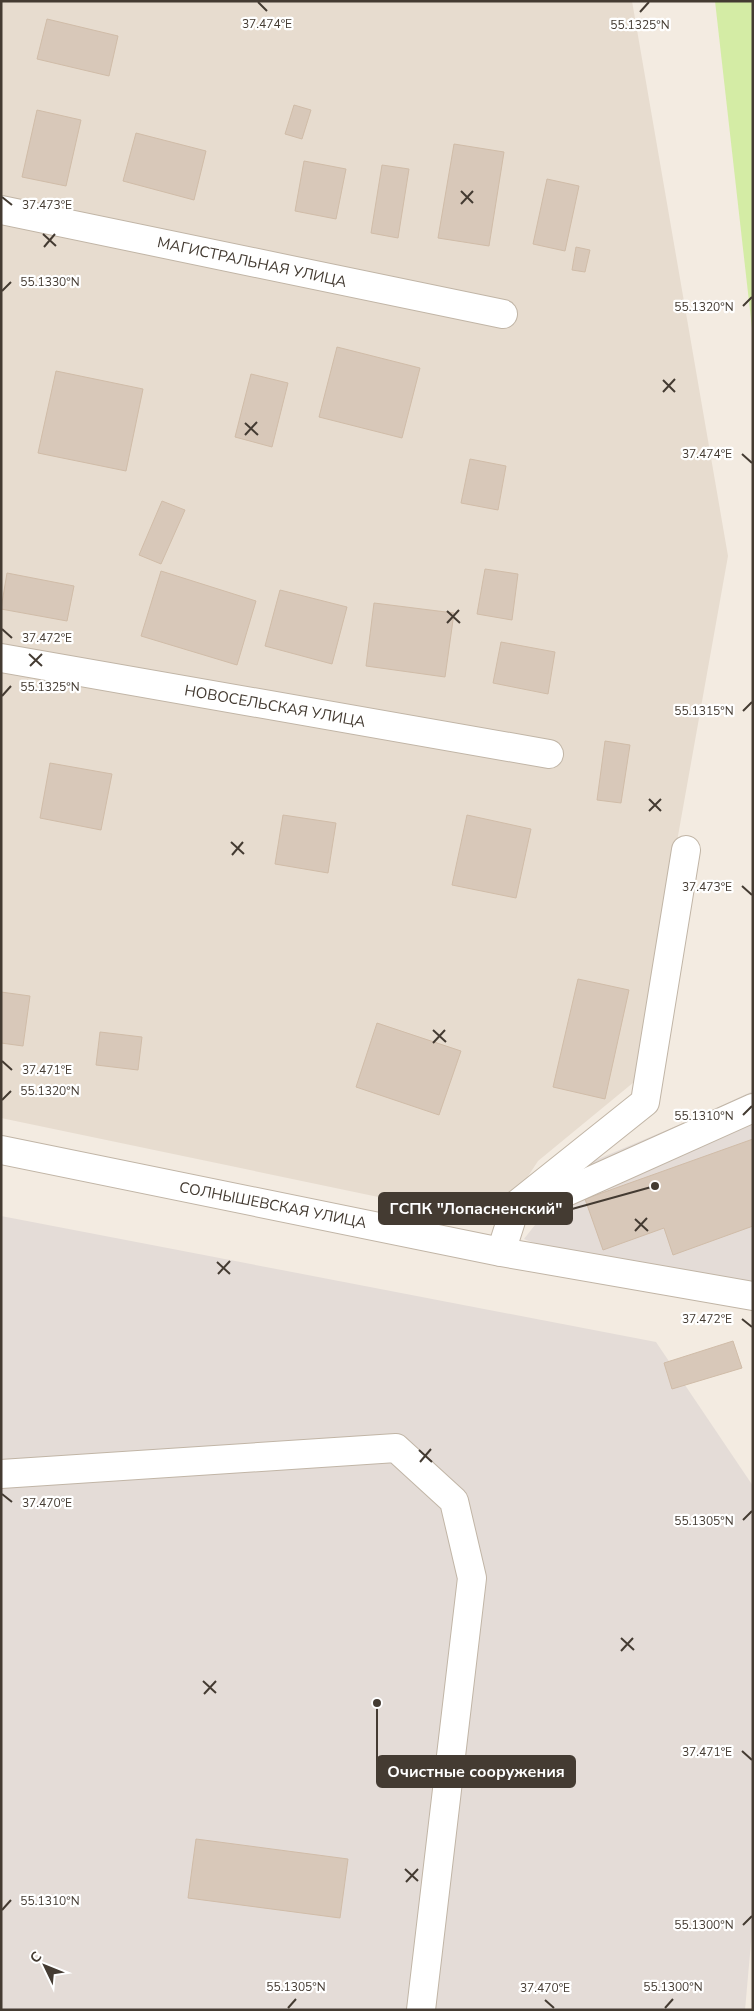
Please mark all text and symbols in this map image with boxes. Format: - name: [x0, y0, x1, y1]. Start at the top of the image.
- text: 37.474°E: [242, 16, 292, 32]
- text: 55.1325°N: [610, 17, 670, 33]
- text: 37.473°E: [22, 197, 72, 213]
- street label: МАГИСТРАЛЬНАЯ УЛИЦА: [155, 232, 349, 292]
- text: 55.1330°N: [20, 274, 80, 290]
- text: 55.1320°N: [674, 299, 734, 315]
- text: 37.474°E: [682, 446, 732, 462]
- text: 37.472°E: [22, 630, 72, 646]
- text: 55.1325°N: [20, 679, 80, 695]
- street label: НОВОСЕЛЬСКАЯ УЛИЦА: [183, 680, 367, 732]
- text: 55.1315°N: [674, 703, 734, 719]
- text: 37.473°E: [682, 879, 732, 895]
- text: 37.471°E: [22, 1062, 72, 1078]
- text: 55.1320°N: [20, 1083, 80, 1099]
- text: 55.1310°N: [674, 1108, 734, 1124]
- street label: СОЛНЫШЕВСКАЯ УЛИЦА: [178, 1177, 368, 1233]
- callout: ГСПК "Лопасненский": [379, 1193, 572, 1224]
- text: ГСПК "Лопасненский": [390, 1198, 562, 1220]
- text: 37.472°E: [682, 1311, 732, 1327]
- text: 37.470°E: [22, 1495, 72, 1511]
- text: 55.1305°N: [674, 1513, 734, 1529]
- text: 37.471°E: [682, 1744, 732, 1760]
- callout: Очистные сооружения: [377, 1756, 575, 1787]
- text: Очистные сооружения: [387, 1761, 565, 1783]
- text: 55.1310°N: [20, 1893, 80, 1909]
- text: 55.1300°N: [674, 1917, 734, 1933]
- north arrow: [20, 1941, 70, 1991]
- text: С: [26, 1947, 46, 1967]
- text: 55.1305°N: [266, 1979, 326, 1995]
- text: 55.1300°N: [643, 1979, 703, 1995]
- text: 37.470°E: [520, 1980, 570, 1996]

